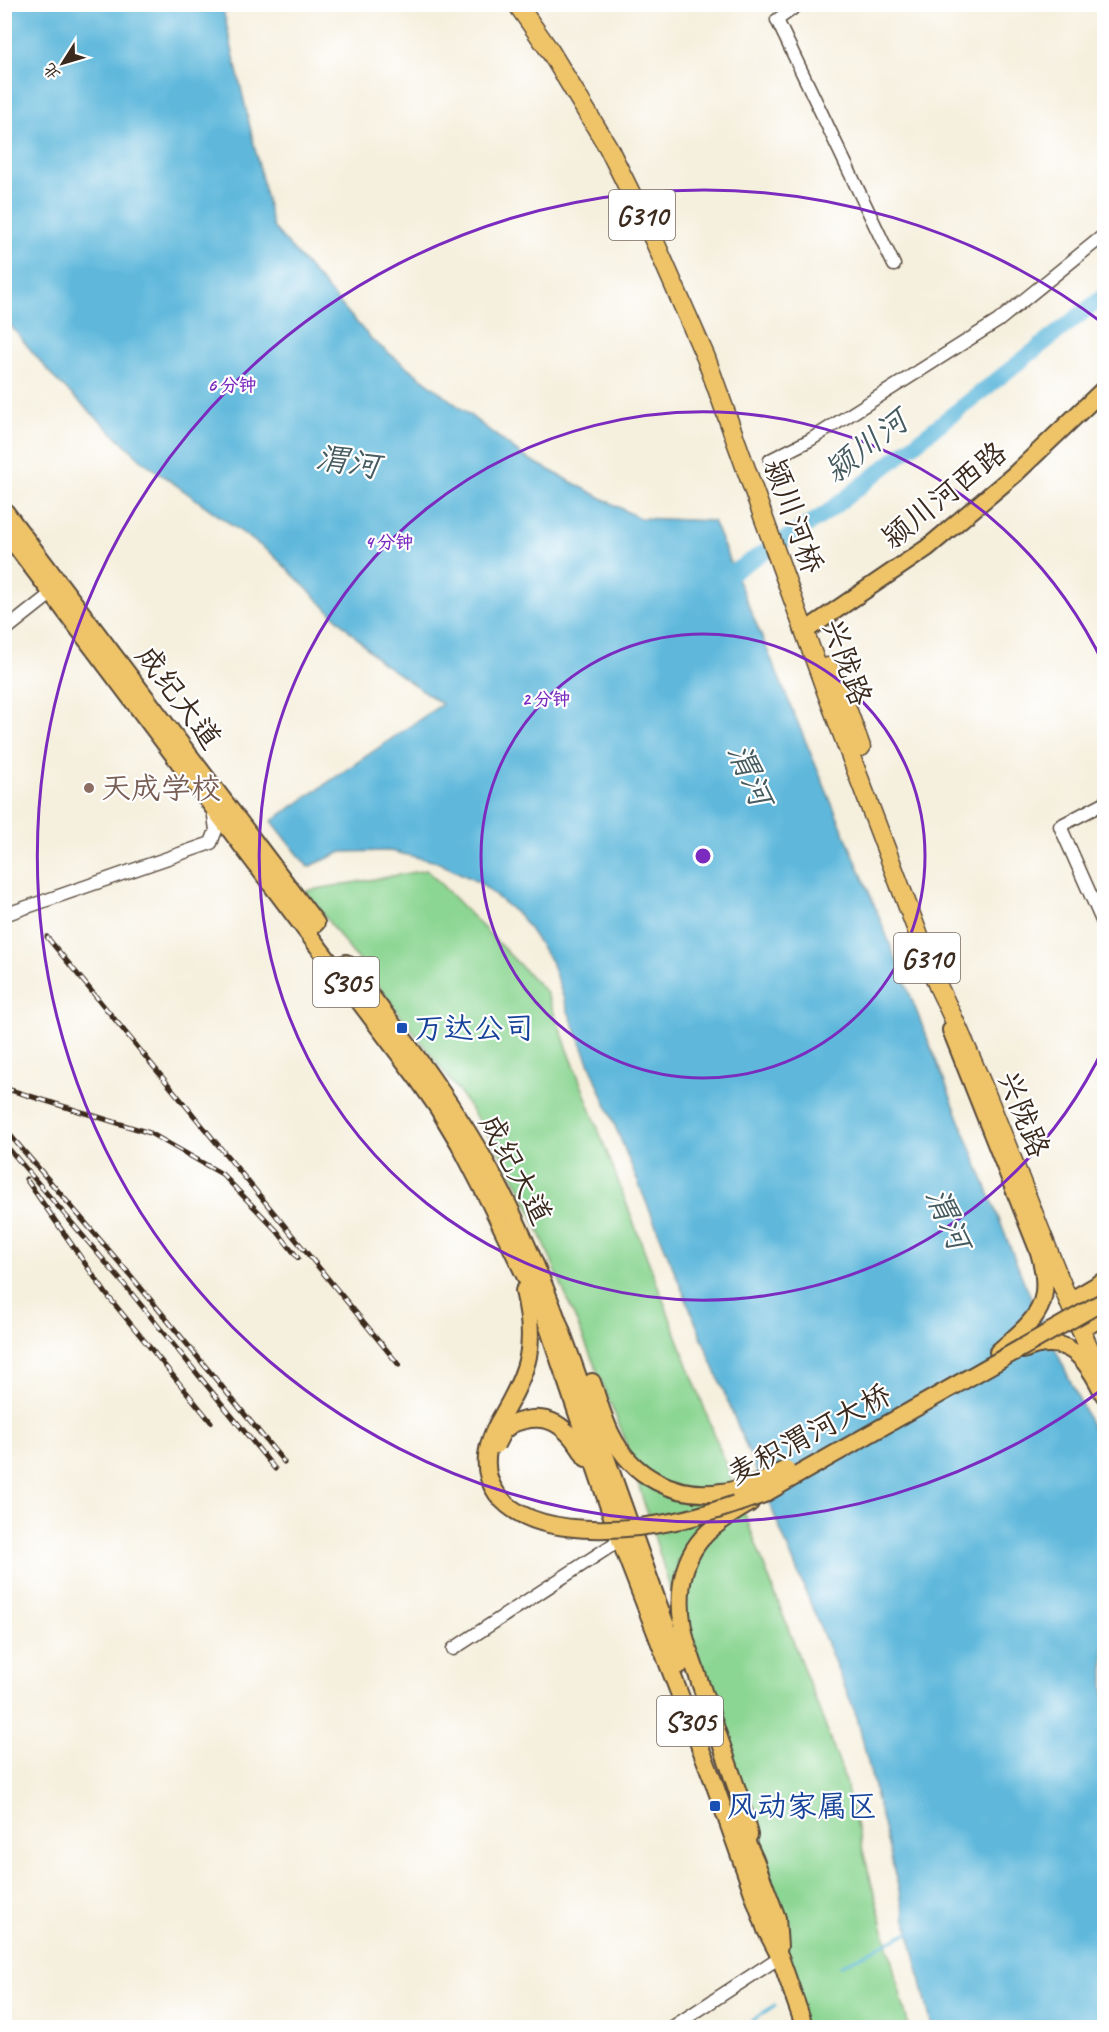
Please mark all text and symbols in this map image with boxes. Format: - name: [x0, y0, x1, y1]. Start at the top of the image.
- north arrow: [33, 33, 93, 93]
- text: 北: [39, 59, 65, 84]
- road number: G310: [609, 190, 675, 240]
- text: 6 分钟: [208, 374, 256, 396]
- water label: 颍川河: [816, 397, 920, 492]
- street label: 颍川河西路: [874, 433, 1014, 557]
- water label: 渭河: [313, 437, 388, 488]
- street label: 颍川河桥: [756, 453, 832, 579]
- text: 4 分钟: [365, 531, 413, 553]
- street label: 兴陇路: [814, 613, 880, 711]
- street label: 成纪大道: [128, 638, 230, 756]
- text: 2 分钟: [522, 688, 570, 710]
- water label: 渭河: [718, 737, 784, 817]
- place label: 天成学校: [101, 769, 221, 807]
- marker: 天成学校: [82, 781, 96, 795]
- centre of rings: [693, 846, 713, 866]
- road number: G310: [894, 933, 960, 983]
- road number: S305: [313, 957, 379, 1007]
- place label: 万达公司: [414, 1009, 534, 1047]
- marker: 万达公司: [395, 1021, 409, 1035]
- street label: 兴陇路: [990, 1065, 1058, 1163]
- street label: 成纪大道: [471, 1107, 561, 1231]
- water label: 渭河: [916, 1181, 982, 1261]
- street label: 麦积渭河大桥: [721, 1375, 897, 1493]
- road number: S305: [657, 1696, 723, 1746]
- place label: 风动家属区: [727, 1787, 877, 1825]
- marker: 风动家属区: [708, 1799, 722, 1813]

